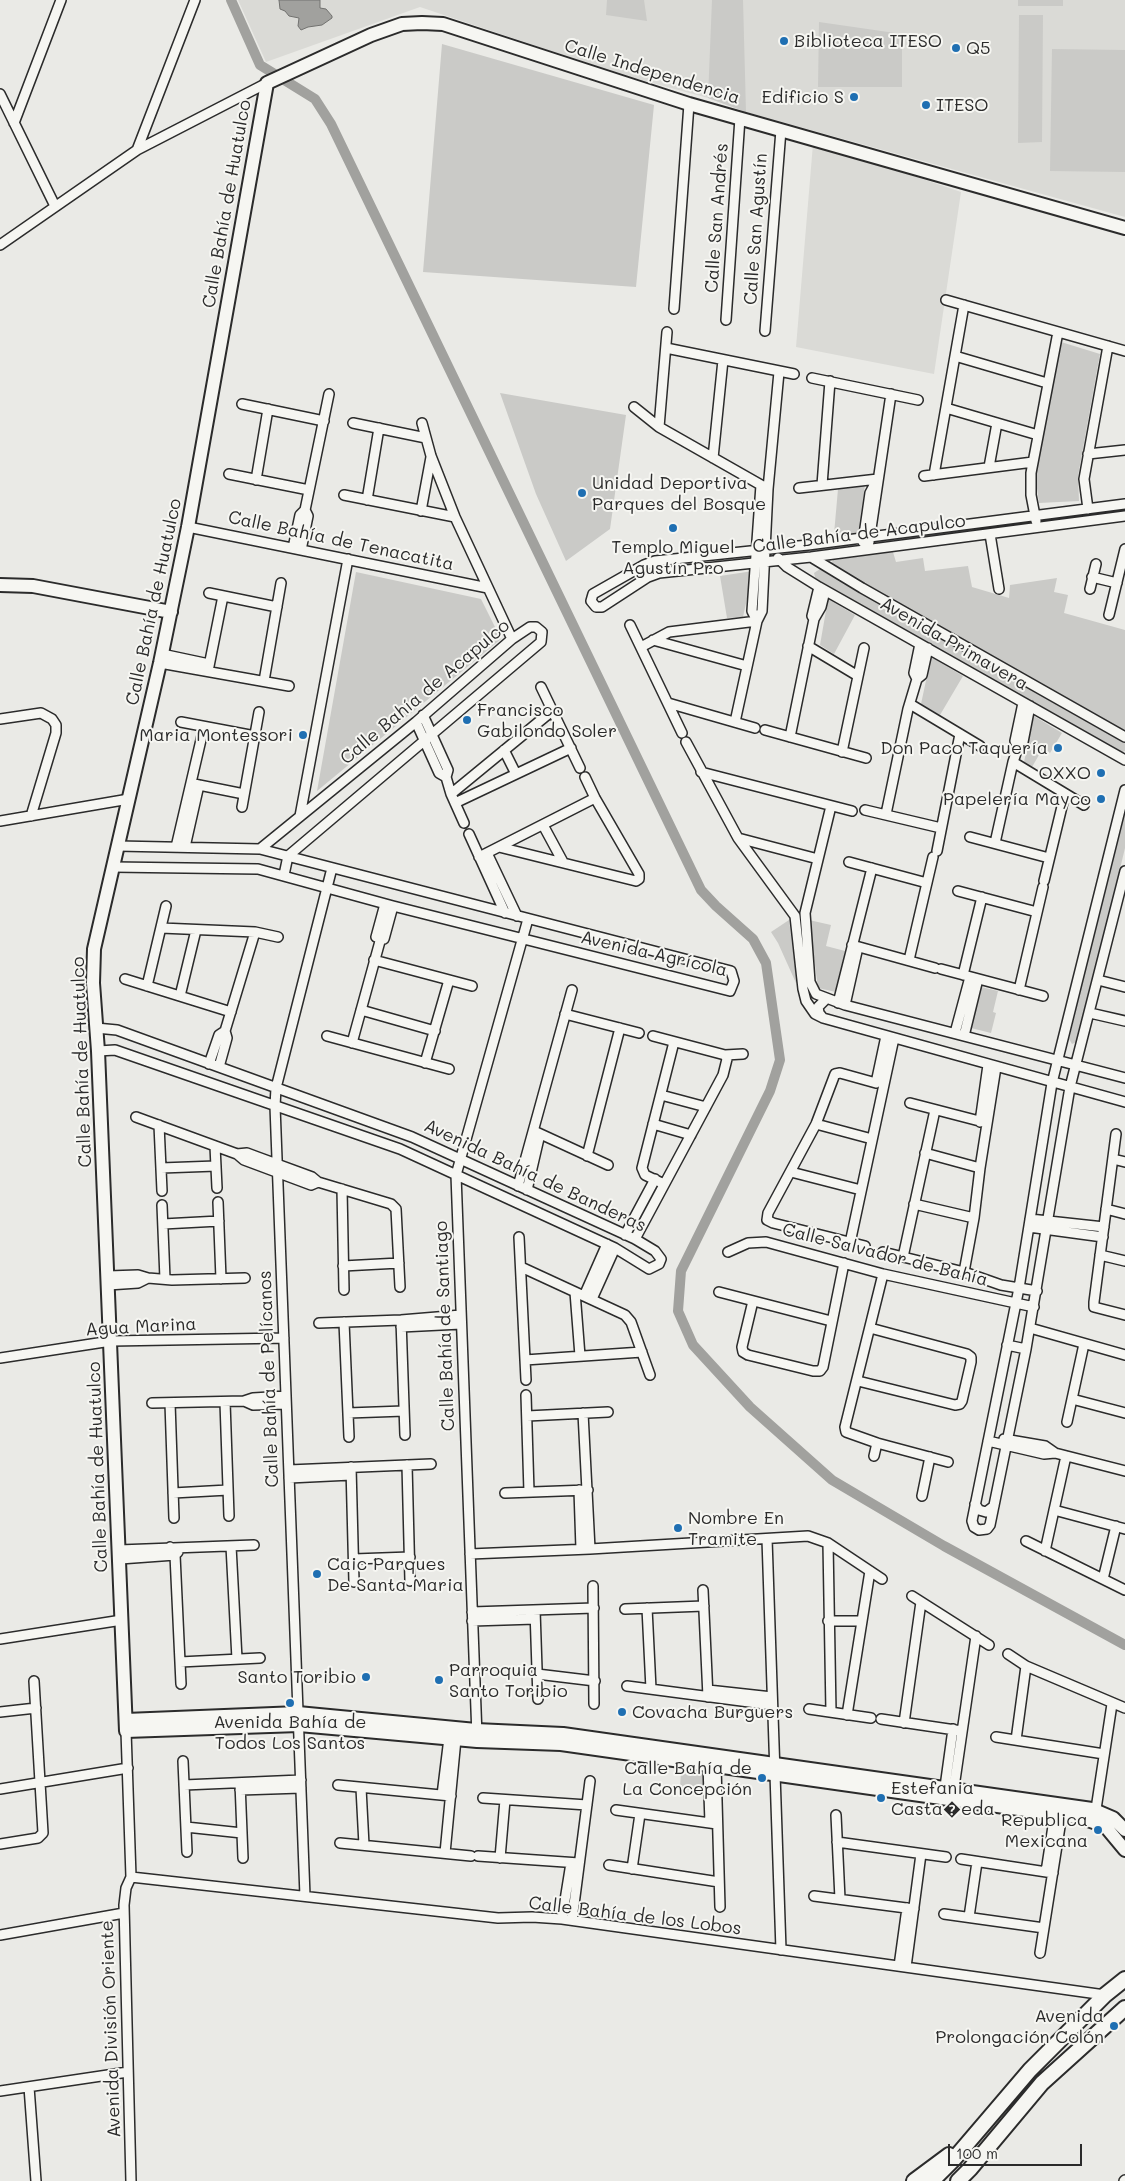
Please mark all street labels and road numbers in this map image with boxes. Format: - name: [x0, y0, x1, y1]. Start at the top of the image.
- street label: Calle Independencia: [562, 35, 742, 109]
- street label: Calle Bahía de Huatulco: [198, 98, 256, 310]
- street label: Calle San Andrés: [701, 142, 733, 294]
- street label: Calle San Agustín: [740, 152, 772, 306]
- street label: Calle Bahía de Huatulco: [122, 497, 186, 707]
- street label: Calle Bahía de Tenacatita: [226, 507, 456, 575]
- street label: Calle Bahía de Acapulco: [751, 510, 967, 558]
- street label: Avenida Primavera: [876, 593, 1032, 695]
- street label: Calle Bahía de Acapulco: [336, 615, 514, 769]
- street label: Avenida Agrícola: [579, 927, 729, 981]
- street label: Calle Bahía de Huatulco: [68, 956, 96, 1168]
- street label: Avenida Bahía de Banderas: [421, 1115, 649, 1237]
- street label: Calle Salvador de Bahía: [780, 1219, 990, 1291]
- street label: Calle Bahía de Santiago: [431, 1220, 459, 1432]
- street label: Calle Bahía de Pelícanos: [254, 1270, 284, 1488]
- street label: Agua Marina: [85, 1313, 197, 1341]
- street label: Calle Bahía de Huatulco: [84, 1361, 112, 1573]
- street label: Calle Bahía de los Lobos: [527, 1892, 743, 1940]
- street label: Avenida División Oriente: [96, 1920, 126, 2138]

